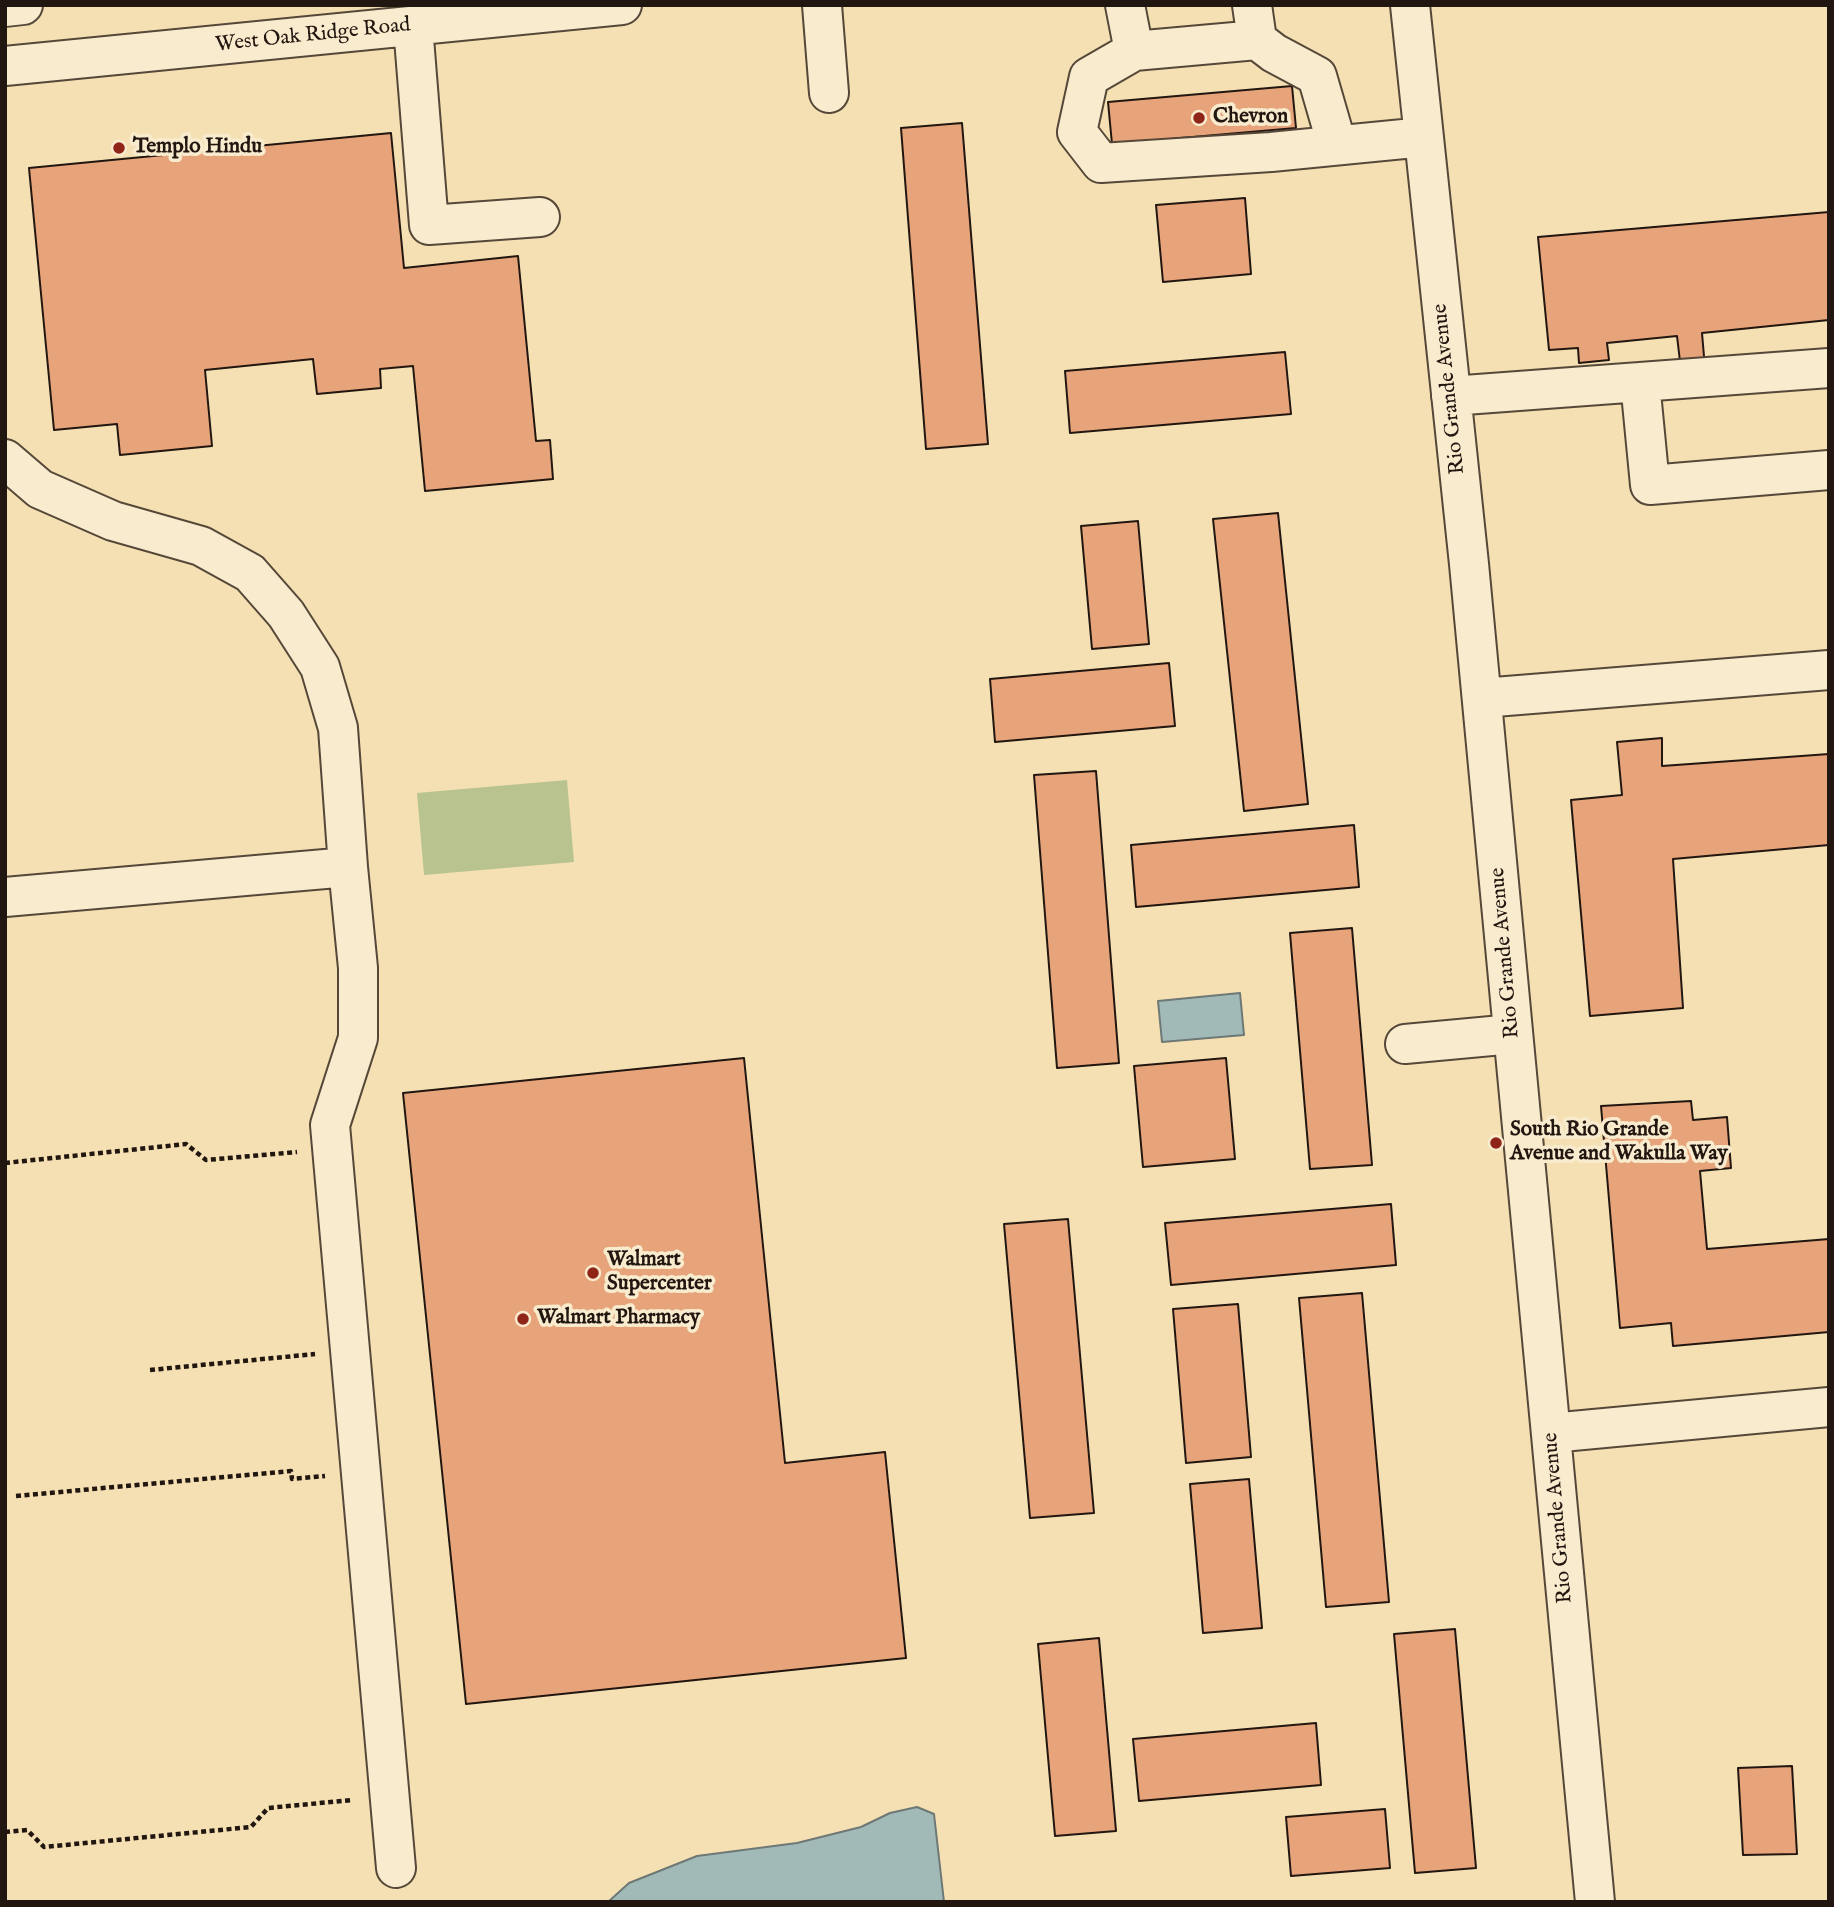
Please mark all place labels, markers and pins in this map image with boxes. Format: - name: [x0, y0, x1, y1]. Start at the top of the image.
- place label: Chevron: [1213, 105, 1288, 131]
- marker: Chevron: [1191, 110, 1207, 126]
- place label: Templo Hindu: [133, 135, 262, 161]
- marker: Templo Hindu: [111, 140, 127, 156]
- place label: South Rio Grande Avenue and Wakulla Way: [1510, 1118, 1728, 1168]
- marker: South Rio Grande Avenue and Wakulla Way: [1488, 1135, 1504, 1151]
- place label: Walmart Supercenter: [607, 1248, 712, 1298]
- marker: Walmart Supercenter: [585, 1265, 601, 1281]
- place label: Walmart Pharmacy: [537, 1306, 700, 1332]
- marker: Walmart Pharmacy: [515, 1311, 531, 1327]

